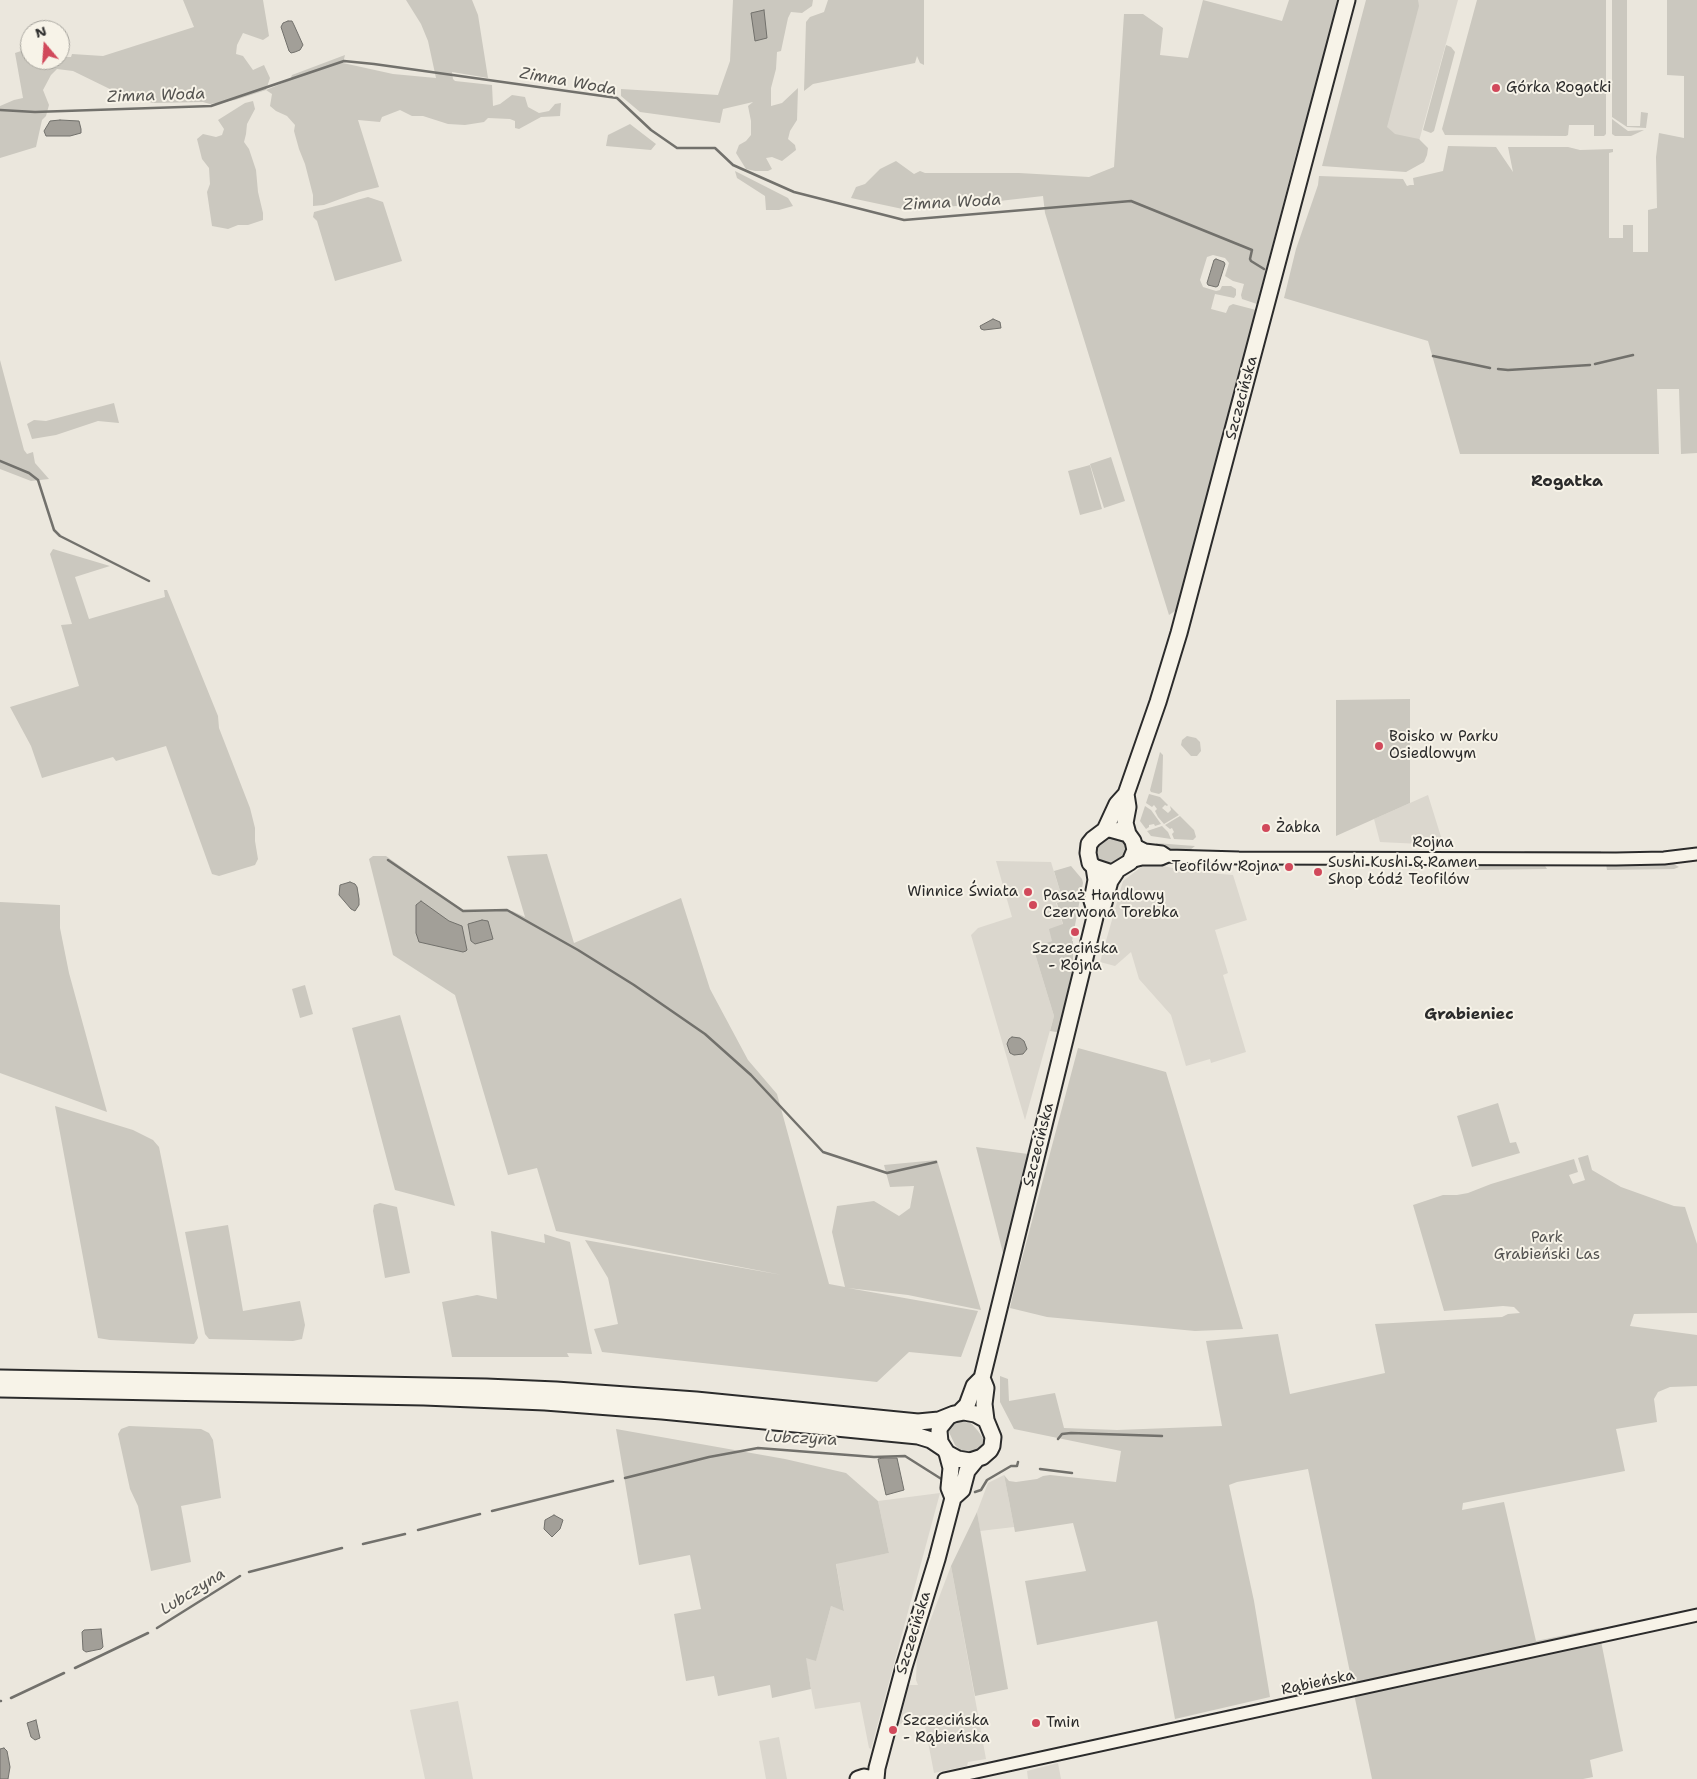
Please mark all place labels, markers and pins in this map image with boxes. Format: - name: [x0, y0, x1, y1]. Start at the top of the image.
- place label: Górka Rogatki: [1506, 79, 1612, 97]
- marker: Górka Rogatki: [1490, 82, 1502, 94]
- place label: Boisko w Parku Osiedlowym: [1389, 728, 1498, 763]
- marker: Boisko w Parku Osiedlowym: [1373, 740, 1385, 752]
- place label: Żabka: [1276, 819, 1320, 837]
- marker: Żabka: [1260, 822, 1272, 834]
- place label: Sushi Kushi & Ramen Shop Łódź Teofilów: [1328, 854, 1478, 889]
- place label: Teofilów Rojna: [1172, 858, 1279, 876]
- marker: Teofilów Rojna: [1283, 861, 1295, 873]
- marker: Sushi Kushi & Ramen Shop Łódź Teofilów: [1312, 866, 1324, 878]
- place label: Winnice Świata: [907, 883, 1018, 901]
- marker: Winnice Świata: [1022, 886, 1034, 898]
- place label: Pasaż Handlowy Czerwona Torebka: [1043, 887, 1178, 922]
- marker: Pasaż Handlowy Czerwona Torebka: [1027, 899, 1039, 911]
- marker: Szczecińska - Rojna: [1069, 926, 1081, 938]
- place label: Szczecińska - Rojna: [1032, 940, 1118, 975]
- place label: Szczecińska - Rąbieńska: [903, 1712, 989, 1747]
- place label: Tmin: [1046, 1714, 1080, 1732]
- marker: Tmin: [1030, 1717, 1042, 1729]
- marker: Szczecińska - Rąbieńska: [887, 1724, 899, 1736]

